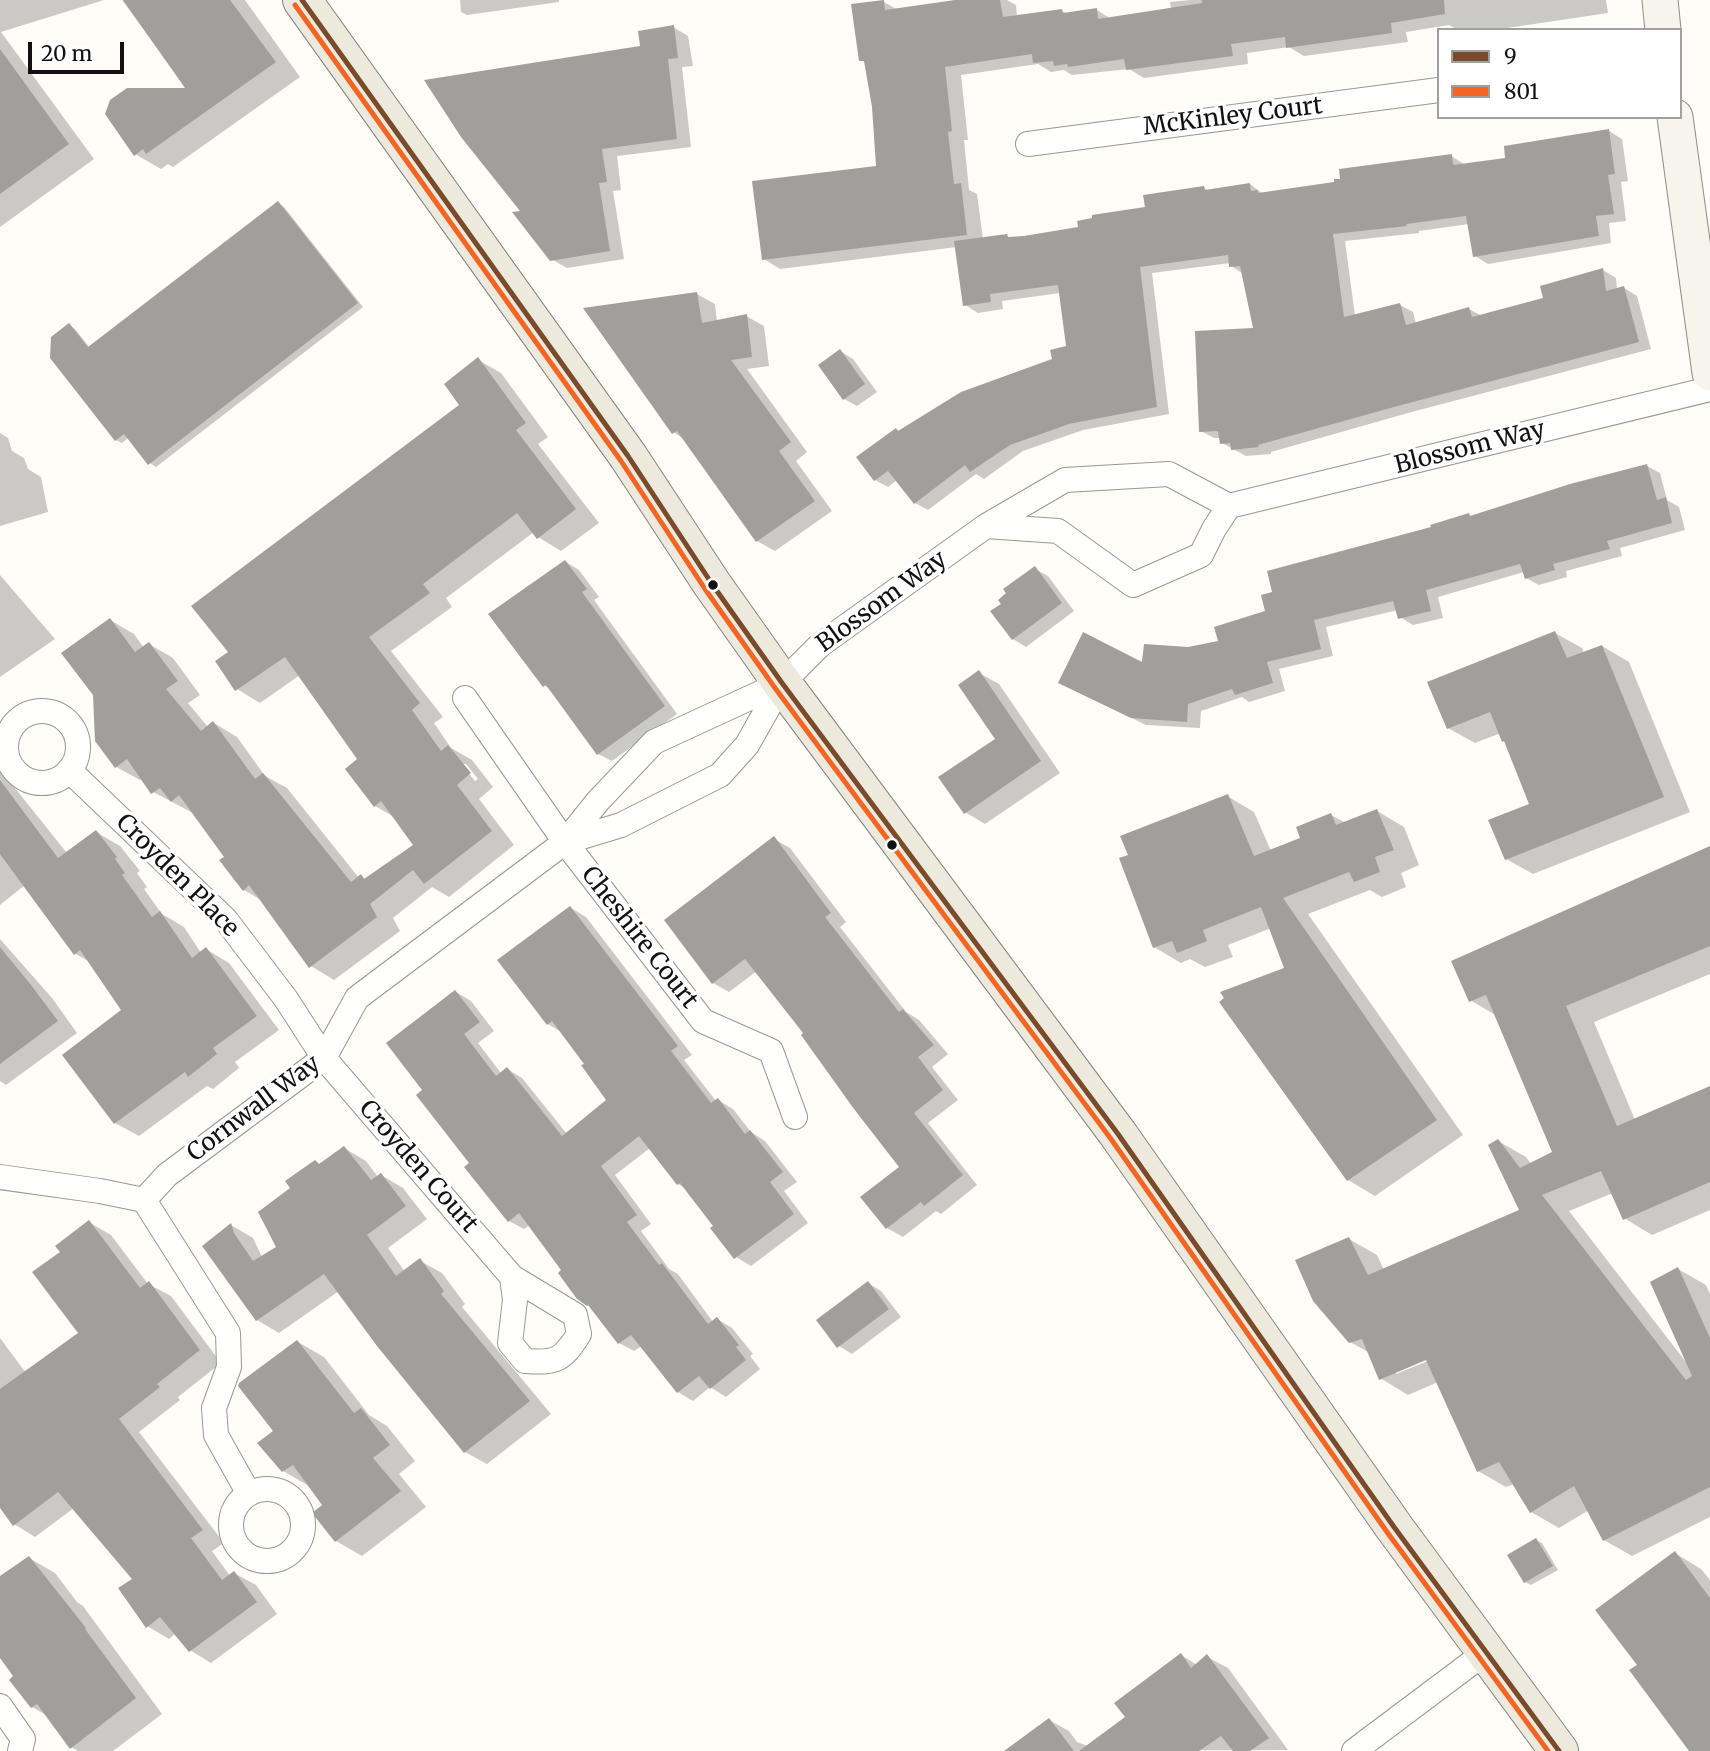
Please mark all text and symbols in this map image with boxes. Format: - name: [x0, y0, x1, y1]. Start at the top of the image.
- scale bar: [32, 28, 128, 72]
- legend: [1437, 28, 1682, 119]
- text: 20 m: [41, 40, 92, 67]
- text: 9: [1504, 43, 1517, 70]
- text: 801: [1504, 78, 1539, 105]
- street label: McKinley Court: [1142, 92, 1324, 142]
- street label: Blossom Way: [1392, 415, 1548, 481]
- street label: Blossom Way: [811, 545, 953, 659]
- unlabelled marker: [706, 578, 720, 592]
- street label: Croyden Place: [110, 809, 244, 943]
- unlabelled marker: [885, 838, 899, 852]
- street label: Cheshire Court: [575, 861, 703, 1015]
- street label: Cornwall Way: [182, 1050, 326, 1168]
- street label: Croyden Court: [353, 1095, 483, 1239]

